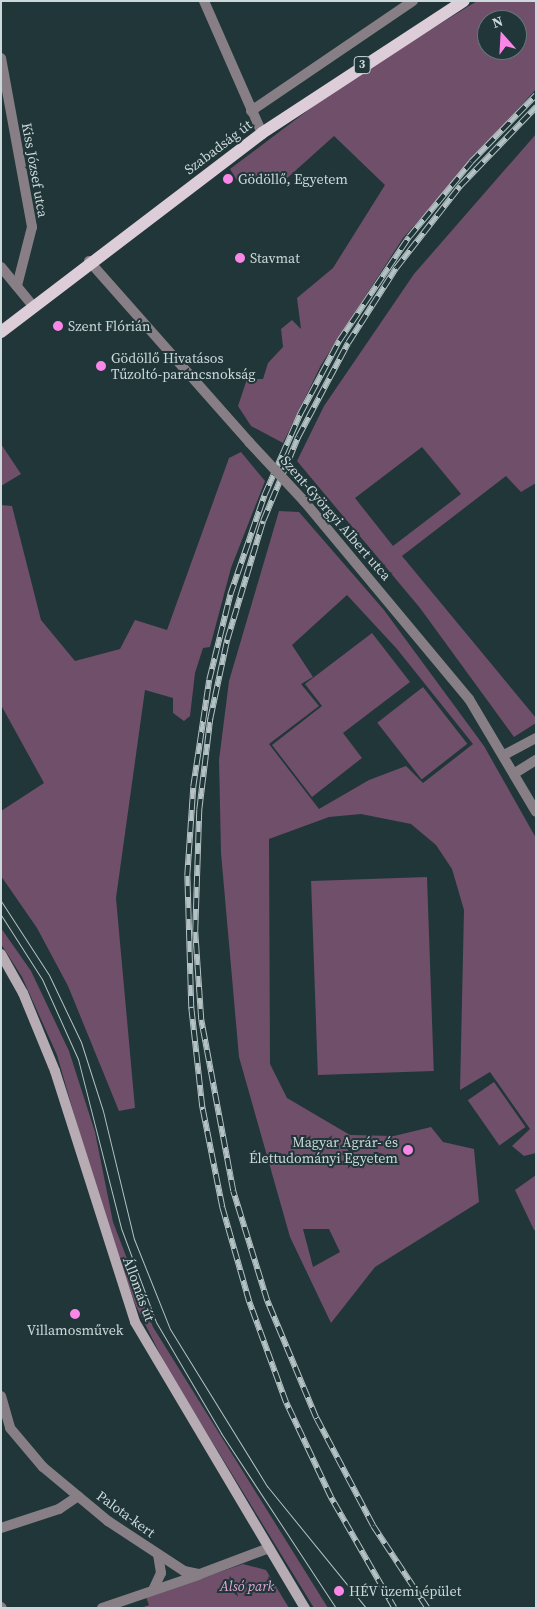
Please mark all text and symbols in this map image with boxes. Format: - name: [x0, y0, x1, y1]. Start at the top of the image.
- north arrow: [477, 10, 527, 60]
- text: N: [489, 11, 506, 33]
- road number: 3: [353, 56, 371, 74]
- street label: Szabadság út: [181, 116, 255, 178]
- street label: Kiss József utca: [18, 121, 52, 219]
- place label: Gödöllő, Egyetem: [238, 171, 348, 187]
- marker: Gödöllő, Egyetem: [222, 173, 234, 185]
- place label: Stavmat: [250, 250, 300, 266]
- marker: Stavmat: [234, 252, 246, 264]
- place label: Szent Flórián: [68, 318, 151, 334]
- marker: Szent Flórián: [52, 320, 64, 332]
- place label: Gödöllő Hivatásos Tűzoltó-parancsnokság: [111, 350, 255, 382]
- marker: Gödöllő Hivatásos Tűzoltó-parancsnokság: [95, 360, 107, 372]
- street label: Szent-Györgyi Albert utca: [277, 452, 395, 584]
- place label: Magyar Agrár- és Élettudományi Egyetem: [249, 1134, 398, 1166]
- marker: Magyar Agrár- és Élettudományi Egyetem: [402, 1144, 414, 1156]
- street label: Állomás út: [120, 1255, 158, 1323]
- marker: Villamosművek: [69, 1308, 81, 1320]
- place label: Villamosművek: [27, 1322, 123, 1338]
- street label: Palota-kert: [93, 1487, 159, 1541]
- park label: Alsó park: [220, 1578, 274, 1594]
- place label: HÉV üzemi épület: [349, 1583, 462, 1599]
- marker: HÉV üzemi épület: [333, 1585, 345, 1597]

